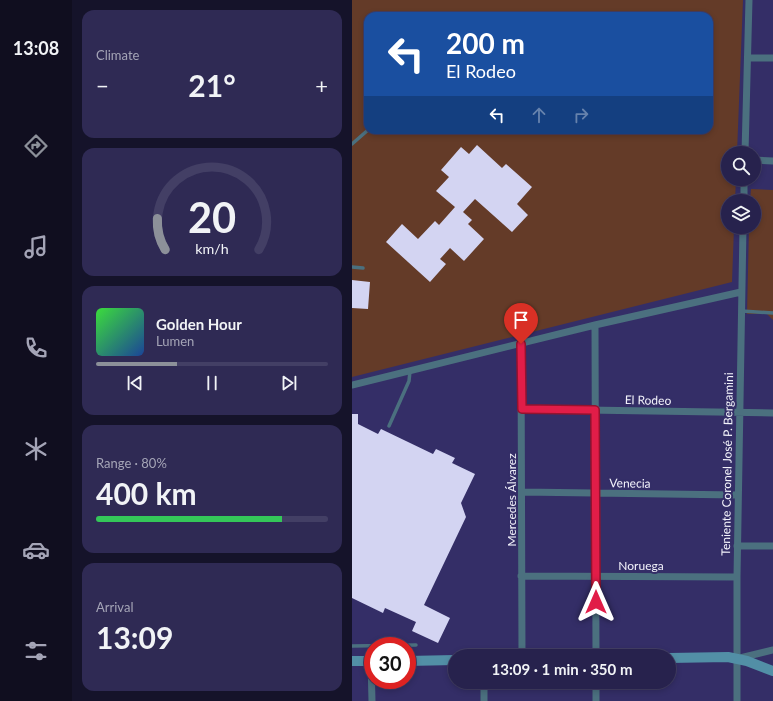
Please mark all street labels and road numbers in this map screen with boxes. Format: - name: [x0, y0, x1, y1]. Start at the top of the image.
- street label: Teniente Coronel José P. Bergamini: [718, 372, 736, 556]
- street label: El Rodeo: [625, 392, 672, 408]
- street label: Mercedes Álvarez: [504, 453, 519, 547]
- street label: Venecia: [609, 475, 651, 491]
- street label: Noruega: [618, 558, 664, 573]

